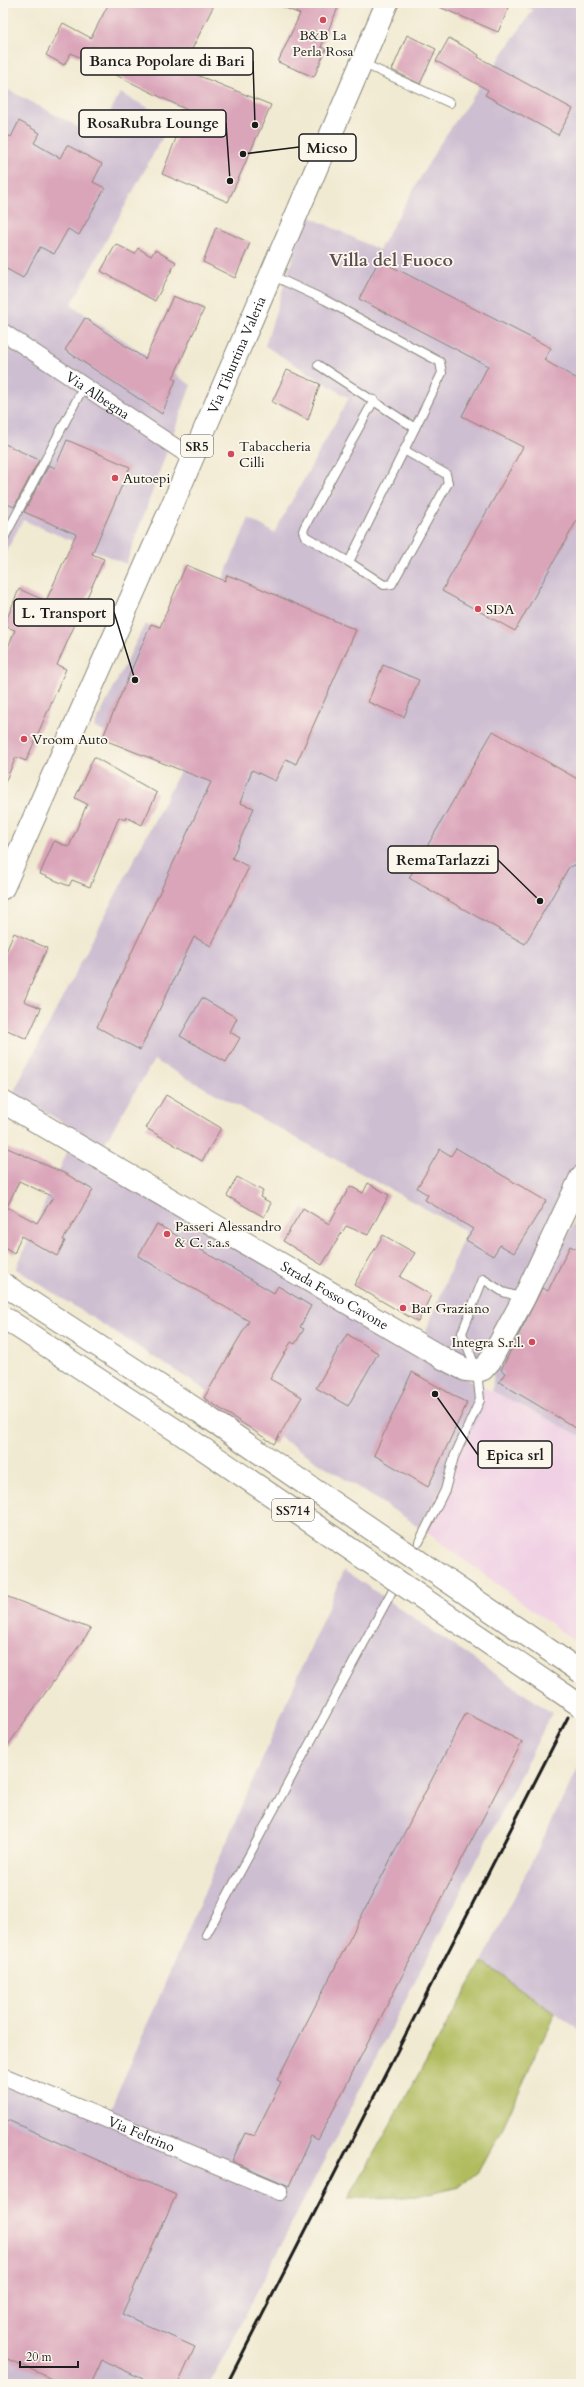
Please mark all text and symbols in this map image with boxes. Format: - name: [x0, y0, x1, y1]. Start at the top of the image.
- marker: B&B La Perla Rosa: [318, 15, 328, 25]
- place label: B&B La Perla Rosa: [292, 26, 354, 61]
- callout: Banca Popolare di Bari: [81, 48, 253, 75]
- text: Banca Popolare di Bari: [89, 51, 245, 71]
- callout: RosaRubra Lounge: [79, 110, 226, 137]
- text: RosaRubra Lounge: [87, 113, 219, 133]
- callout: Micso: [299, 134, 356, 161]
- text: Micso: [307, 138, 348, 158]
- district label: Villa del Fuoco: [329, 248, 453, 273]
- street label: Via Tiburtina Valeria: [203, 293, 270, 417]
- street label: Via Albegna: [62, 367, 133, 424]
- road number: SR5: [181, 435, 213, 457]
- place label: Tabaccheria Cilli: [239, 437, 311, 472]
- marker: Tabaccheria Cilli: [226, 449, 236, 459]
- place label: Autoepi: [123, 469, 170, 488]
- marker: Autoepi: [110, 473, 120, 483]
- callout: L. Transport: [14, 599, 114, 626]
- place label: SDA: [486, 600, 514, 619]
- text: L. Transport: [22, 603, 107, 623]
- marker: SDA: [473, 604, 483, 614]
- place label: Vroom Auto: [32, 730, 108, 749]
- marker: Vroom Auto: [19, 734, 29, 744]
- callout: RemaTarlazzi: [388, 846, 498, 873]
- text: RemaTarlazzi: [396, 850, 490, 870]
- place label: Passeri Alessandro & C. s.a.s: [175, 1217, 282, 1252]
- marker: Passeri Alessandro & C. s.a.s: [162, 1229, 172, 1239]
- street label: Strada Fosso Cavone: [277, 1257, 392, 1335]
- place label: Bar Graziano: [411, 1299, 490, 1318]
- marker: Bar Graziano: [398, 1303, 408, 1313]
- place label: Integra S.r.l.: [451, 1333, 524, 1352]
- marker: Integra S.r.l.: [527, 1337, 537, 1347]
- callout: Epica srl: [478, 1441, 552, 1468]
- text: Epica srl: [486, 1445, 544, 1465]
- road number: SS714: [272, 1499, 314, 1521]
- street label: Via Feltrino: [105, 2112, 178, 2157]
- scale bar: [20, 2343, 78, 2369]
- text: 20 m: [26, 2349, 53, 2365]

